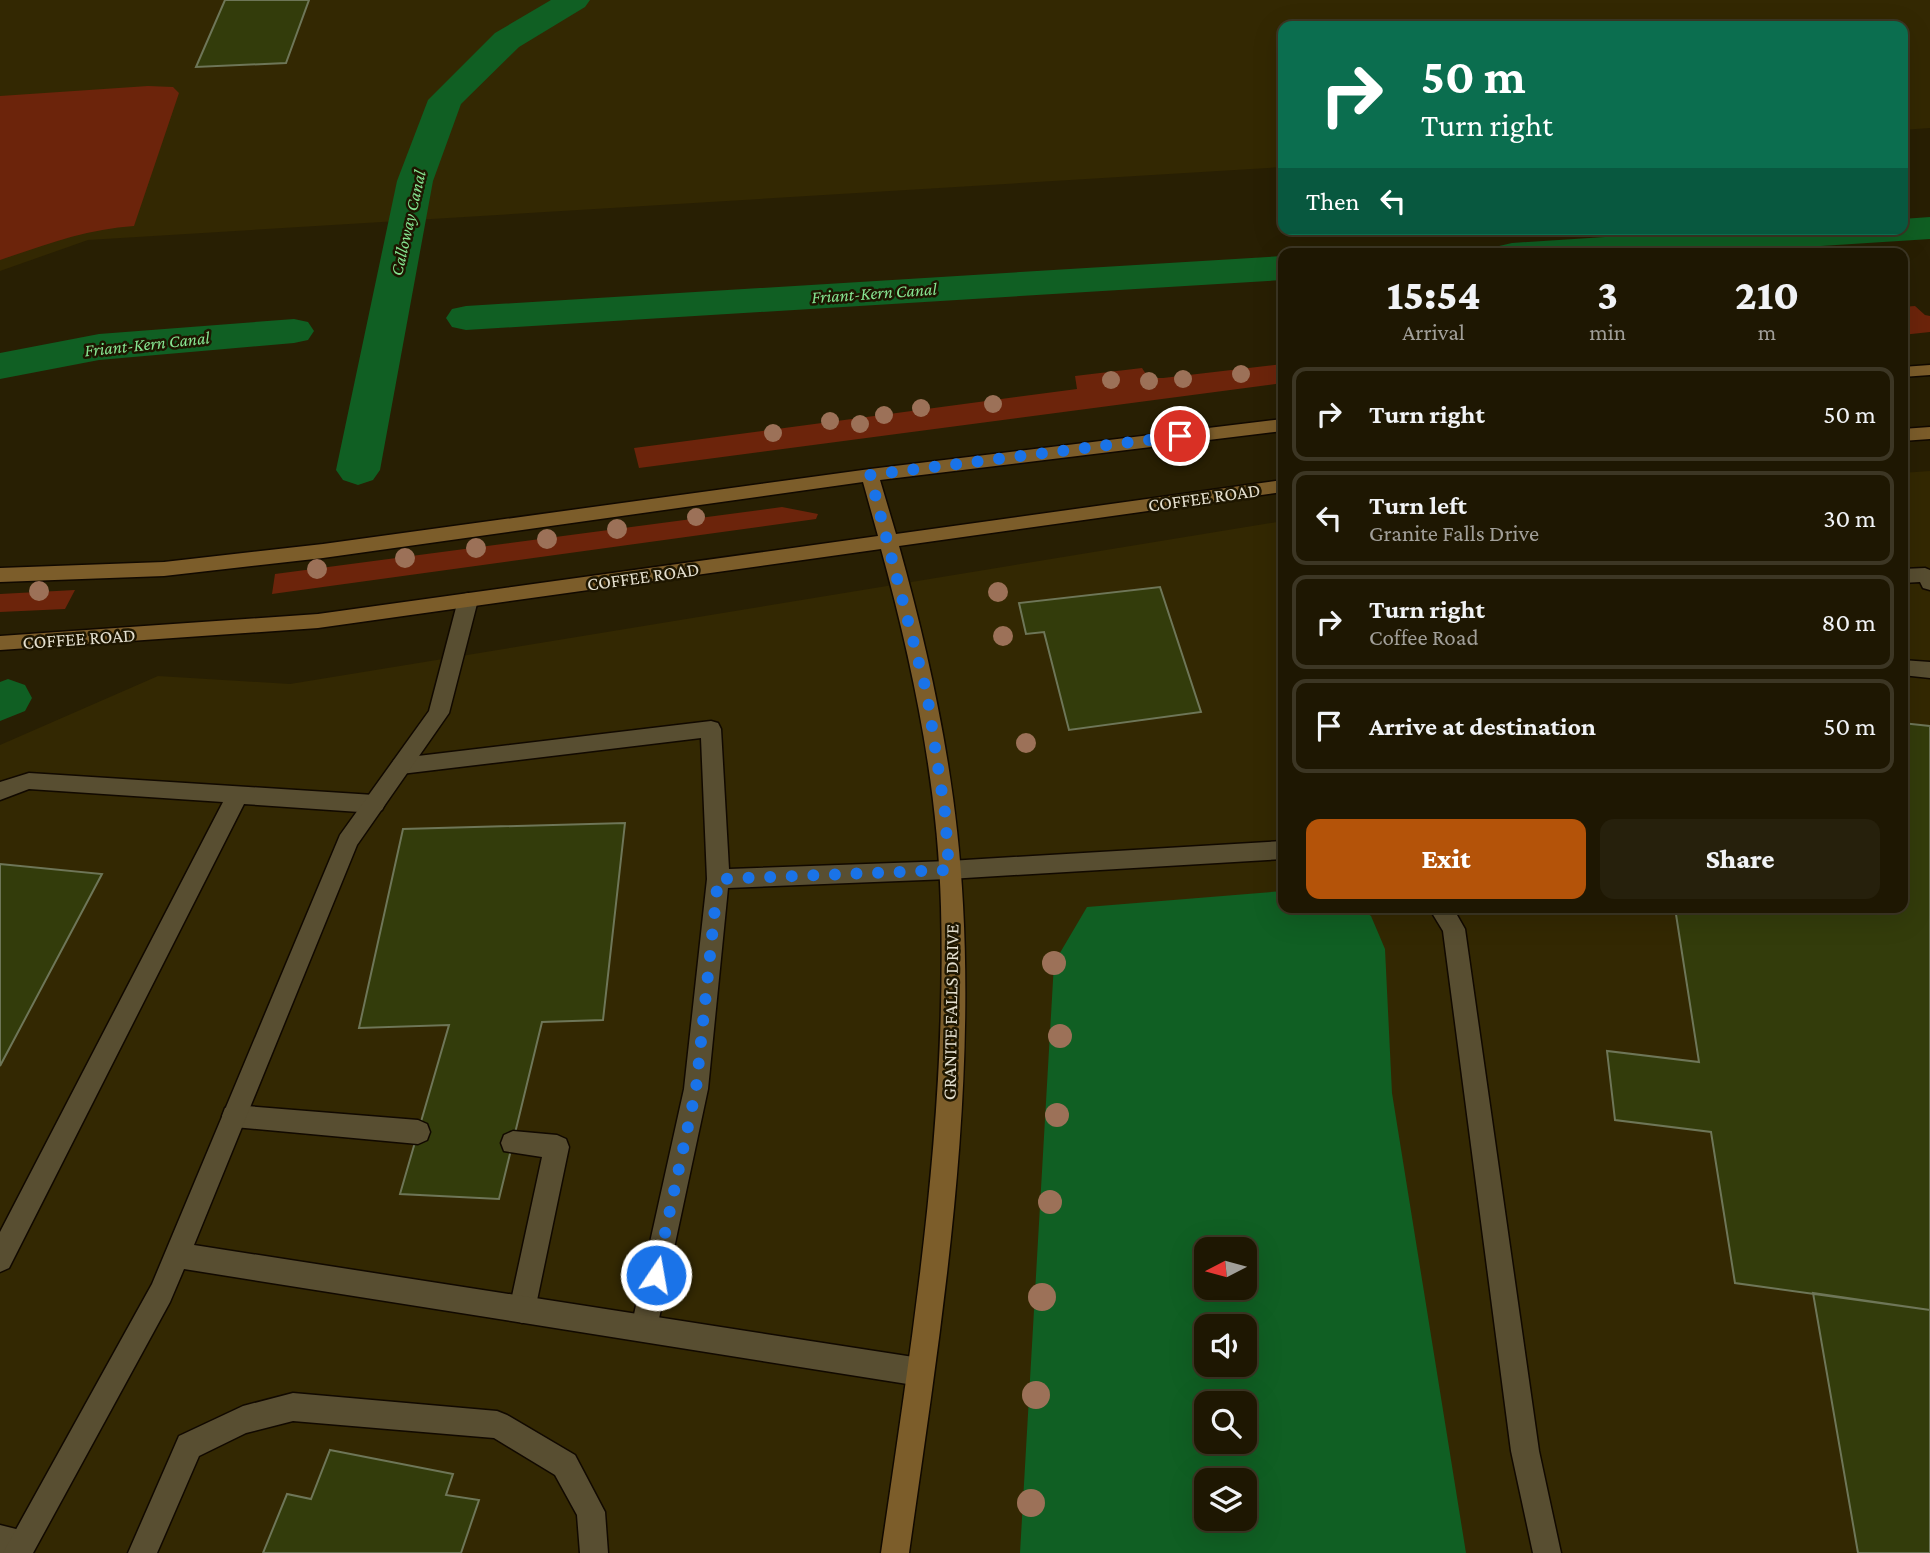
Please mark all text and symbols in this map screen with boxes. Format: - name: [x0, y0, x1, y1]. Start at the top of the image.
- icon: right: [1306, 49, 1397, 140]
- text: 50 m: [1421, 49, 1526, 104]
- text: Turn right: [1421, 107, 1553, 143]
- water label: Calloway Canal: [386, 168, 430, 278]
- icon: left: [1374, 182, 1412, 220]
- text: Then: [1306, 187, 1360, 216]
- text: 15:54: [1387, 271, 1481, 318]
- text: 3: [1597, 271, 1618, 318]
- text: 210: [1735, 271, 1799, 318]
- water label: Friant-Kern Canal: [811, 279, 938, 307]
- text: Arrival: [1402, 319, 1465, 345]
- text: min: [1589, 319, 1626, 345]
- text: m: [1758, 319, 1776, 345]
- water label: Friant-Kern Canal: [83, 327, 211, 361]
- icon: right: [1310, 395, 1348, 433]
- text: Turn right: [1369, 400, 1485, 429]
- text: 50 m: [1823, 400, 1876, 429]
- pin: [1150, 406, 1210, 466]
- icon: arrive: [1161, 417, 1199, 455]
- street label: COFFEE ROAD: [1147, 479, 1262, 516]
- text: Turn left: [1369, 491, 1467, 520]
- icon: left: [1310, 499, 1348, 537]
- text: 30 m: [1823, 504, 1876, 533]
- text: Granite Falls Drive: [1369, 520, 1539, 546]
- street label: COFFEE ROAD: [586, 558, 701, 595]
- text: Turn right: [1369, 595, 1485, 624]
- icon: right: [1310, 603, 1348, 641]
- text: 80 m: [1822, 608, 1876, 637]
- street label: COFFEE ROAD: [22, 624, 136, 653]
- text: Coffee Road: [1369, 624, 1479, 650]
- icon: arrive: [1310, 707, 1348, 745]
- text: Arrive at destination: [1369, 712, 1596, 741]
- text: 50 m: [1823, 712, 1876, 741]
- button: Exit: [1306, 819, 1586, 899]
- button: Share: [1600, 819, 1880, 899]
- street label: GRANITE FALLS DRIVE: [938, 924, 963, 1100]
- north arrow: [1194, 1237, 1256, 1300]
- map controls: [1194, 1237, 1257, 1531]
- position arrow: [619, 1238, 693, 1312]
- button: sound: [1194, 1314, 1257, 1377]
- button: search: [1194, 1391, 1257, 1454]
- button: layers: [1194, 1468, 1257, 1531]

